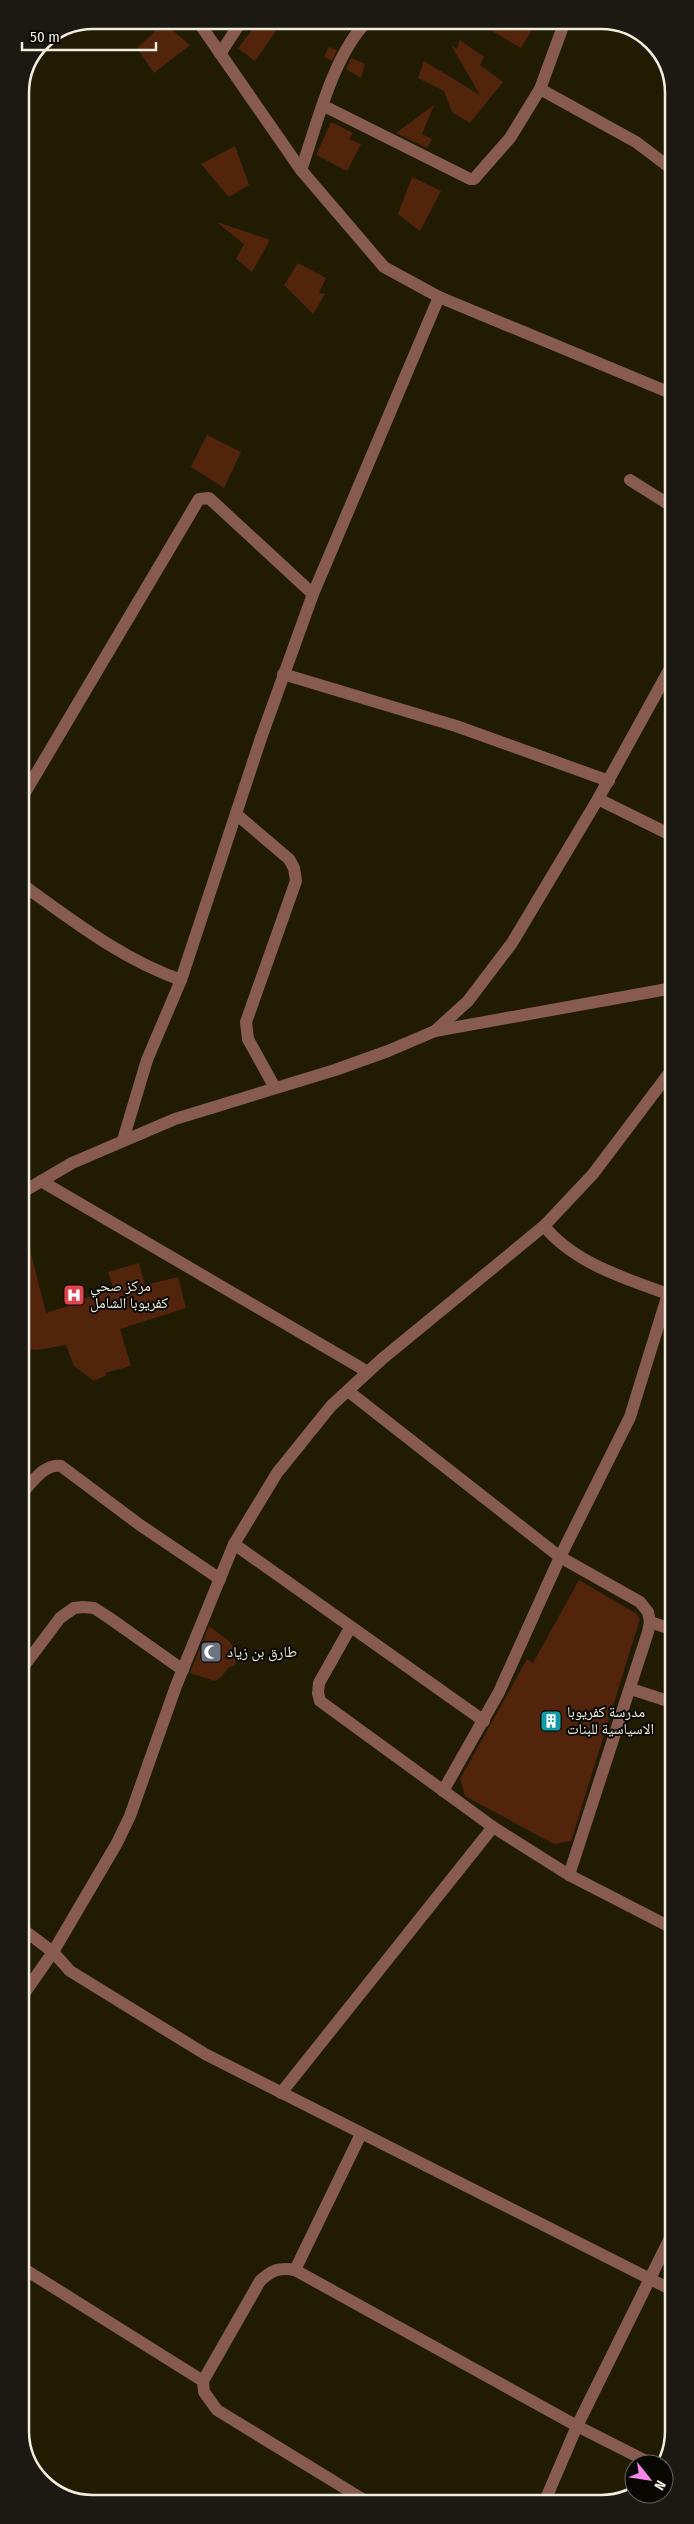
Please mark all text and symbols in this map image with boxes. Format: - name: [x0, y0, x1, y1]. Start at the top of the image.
- scale bar: [22, 20, 156, 52]
- text: 50 m: [30, 28, 60, 46]
- place label: مركز صحي كفريوبا الشامل: [90, 1277, 168, 1313]
- hospital icon: مركز صحي كفريوبا الشامل: [62, 1283, 86, 1307]
- mosque icon: طارق بن زياد: [199, 1640, 223, 1664]
- place label: طارق بن زياد: [227, 1643, 297, 1662]
- place label: مدرسة كفريوبا الاسياسية للبنات: [567, 1703, 654, 1738]
- building icon: مدرسة كفريوبا الاسياسية للبنات: [539, 1709, 563, 1733]
- north arrow: [624, 2454, 674, 2504]
- text: N: [650, 2477, 669, 2493]

